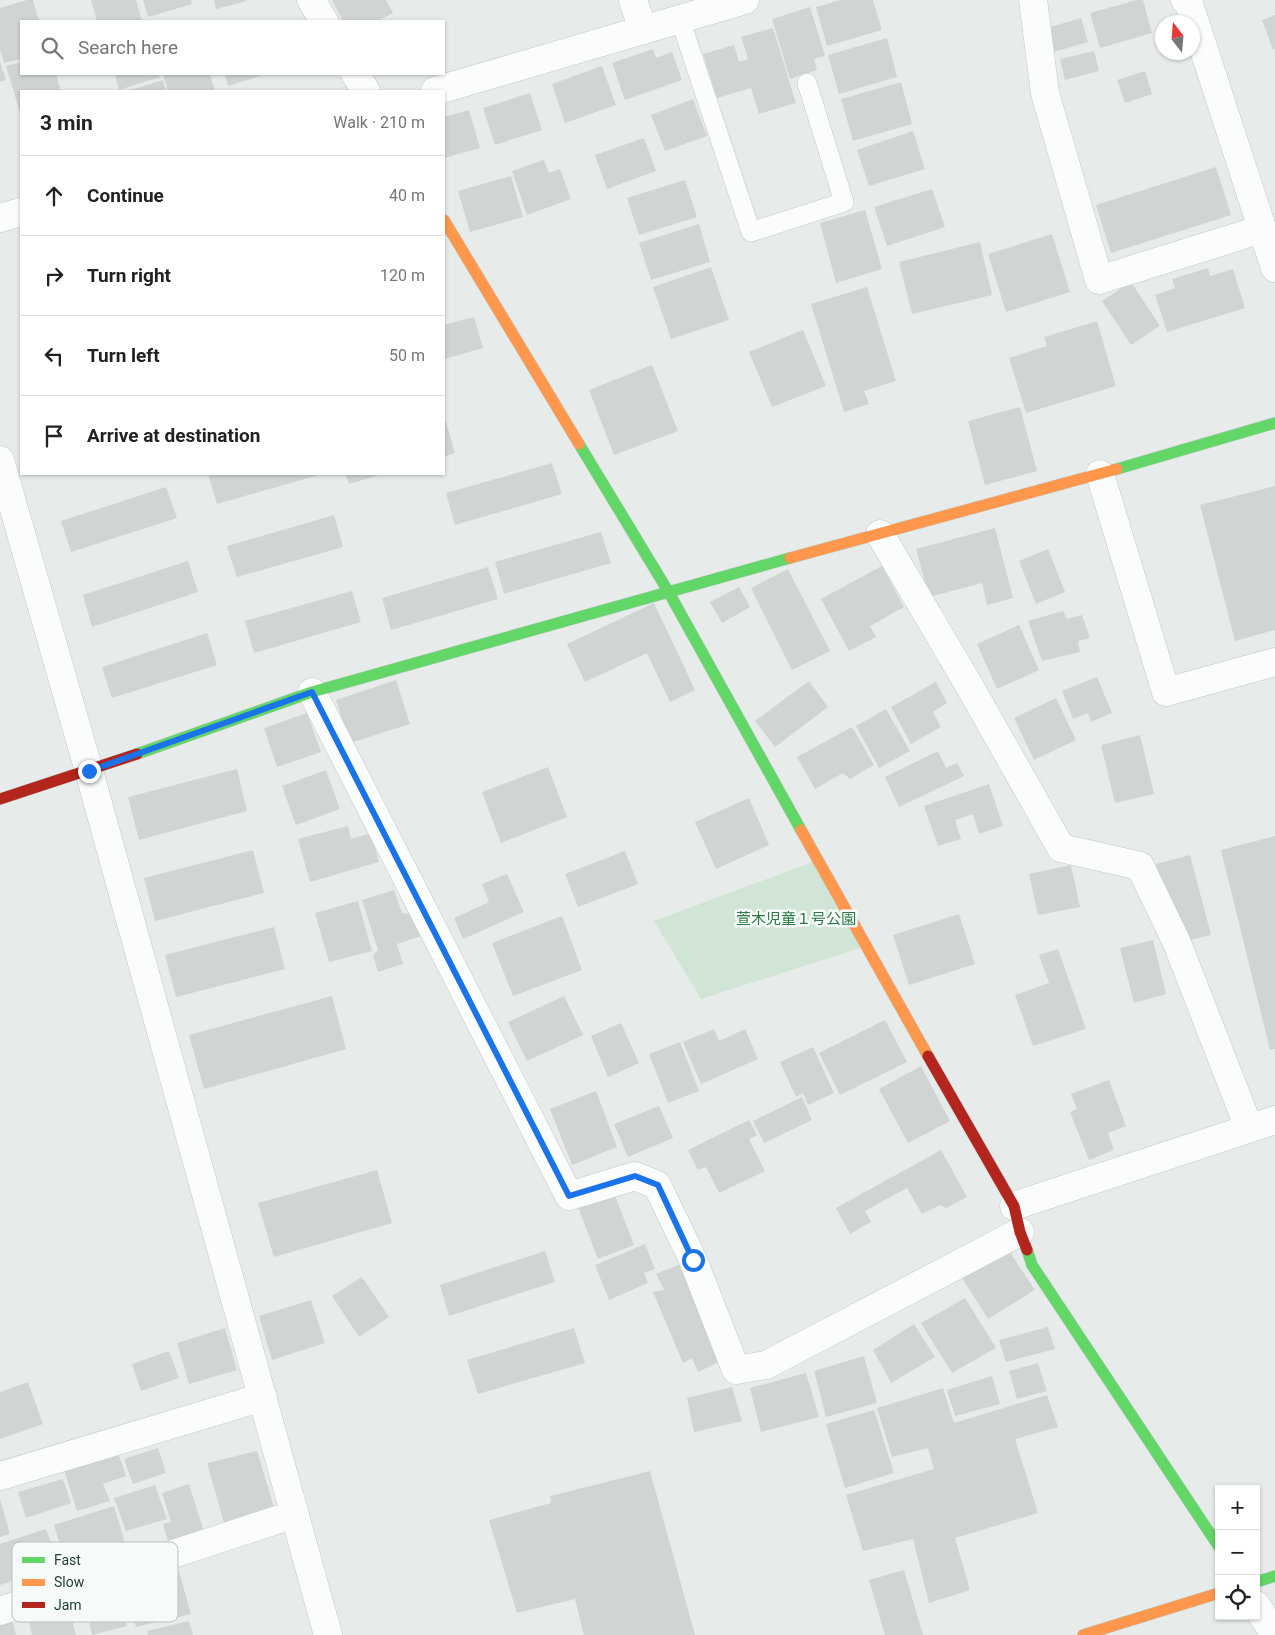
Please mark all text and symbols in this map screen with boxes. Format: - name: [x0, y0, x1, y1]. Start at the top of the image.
- north arrow: [1155, 15, 1200, 60]
- search box: [20, 20, 445, 75]
- icon: search: [38, 34, 66, 62]
- text: Search here: [78, 36, 178, 59]
- text: 3 min: [40, 111, 93, 135]
- text: Walk · 210 m: [333, 113, 425, 132]
- icon: ahead: [40, 182, 68, 210]
- text: Continue: [87, 184, 164, 207]
- text: 40 m: [389, 186, 425, 205]
- icon: right: [40, 262, 68, 290]
- text: Turn right: [87, 264, 171, 287]
- text: 120 m: [380, 266, 425, 285]
- icon: left: [40, 342, 68, 370]
- text: Turn left: [87, 344, 160, 367]
- text: 50 m: [389, 346, 425, 365]
- icon: arrive: [40, 422, 68, 450]
- text: Arrive at destination: [87, 424, 260, 447]
- route end: [78, 760, 101, 783]
- park label: 萱木児童１号公園: [736, 910, 856, 928]
- route start: [682, 1249, 705, 1272]
- map controls: [1215, 1485, 1260, 1620]
- button: +: [1215, 1485, 1260, 1530]
- button: −: [1215, 1530, 1260, 1575]
- legend: [12, 1542, 178, 1622]
- text: Fast: [54, 1552, 81, 1568]
- text: Slow: [54, 1574, 85, 1590]
- button: locate: [1215, 1575, 1260, 1620]
- text: Jam: [54, 1597, 82, 1613]

